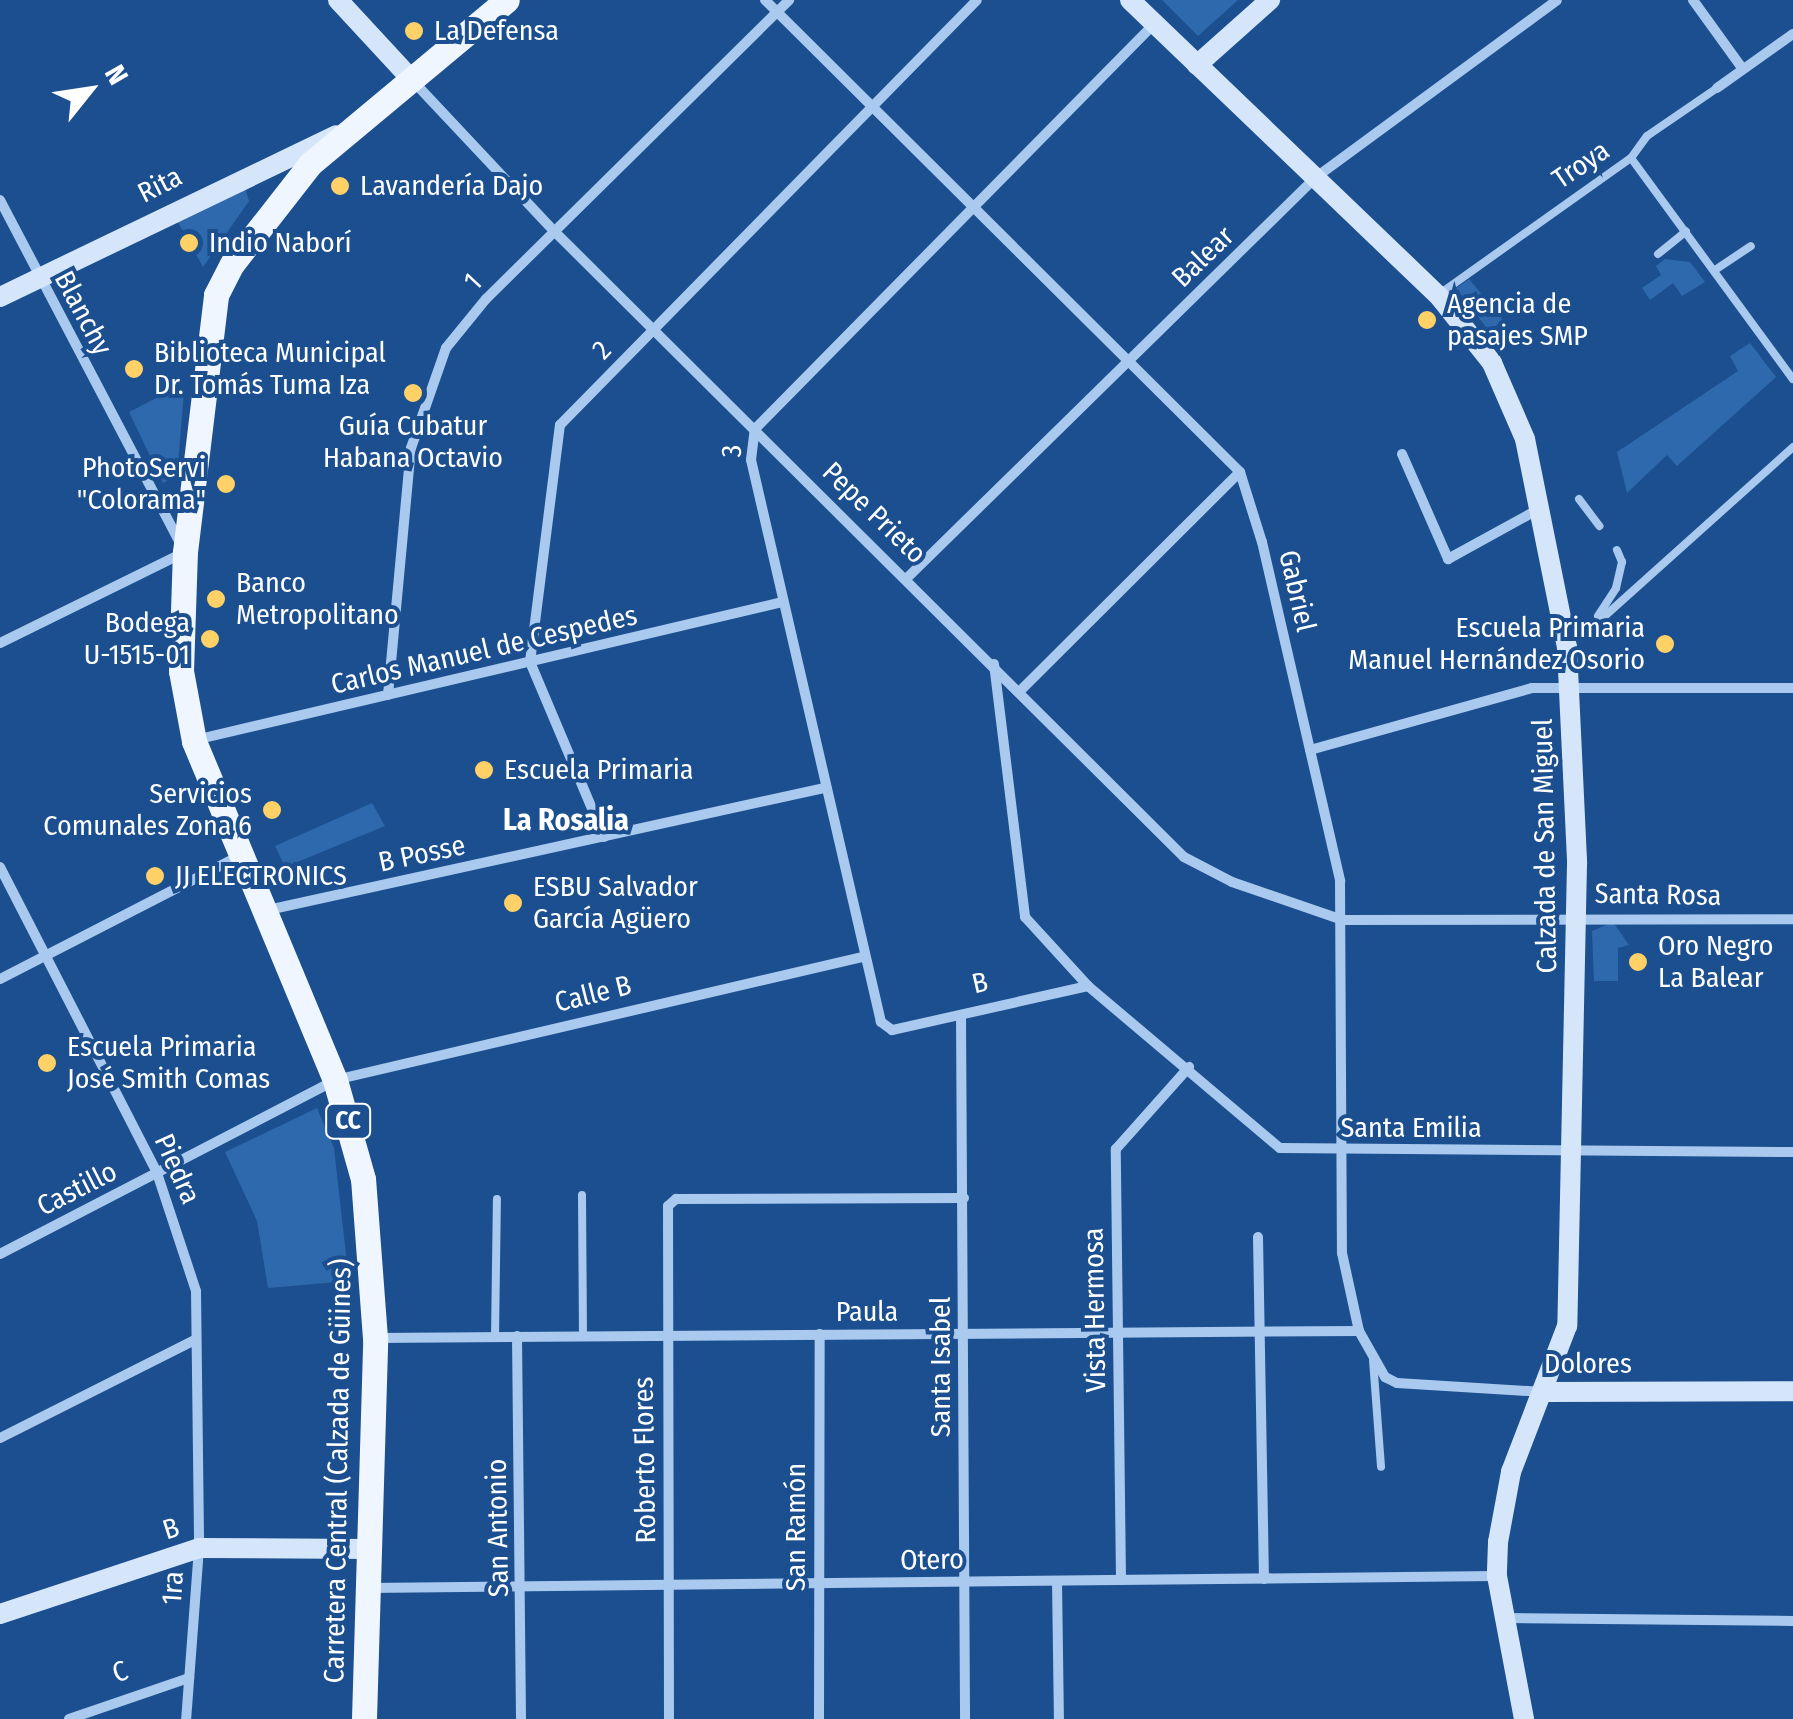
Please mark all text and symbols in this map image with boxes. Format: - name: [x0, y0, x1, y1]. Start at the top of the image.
- place label: La Defensa: [434, 14, 559, 48]
- marker: La Defensa: [403, 20, 425, 42]
- north arrow: [40, 40, 140, 140]
- text: N: [98, 59, 135, 90]
- street label: Troya: [1546, 134, 1616, 196]
- street label: Rita: [132, 160, 188, 210]
- place label: Lavandería Dajo: [360, 169, 543, 203]
- marker: Lavandería Dajo: [329, 175, 351, 197]
- street label: Balear: [1165, 220, 1241, 294]
- place label: Indio Naborí: [209, 226, 352, 260]
- marker: Indio Naborí: [178, 232, 200, 254]
- street label: Blanchy: [47, 265, 119, 361]
- street label: 1: [457, 267, 489, 297]
- place label: Agencia de pasajes SMP: [1447, 287, 1588, 353]
- marker: Agencia de pasajes SMP: [1416, 309, 1438, 331]
- street label: 2: [586, 334, 618, 366]
- place label: Biblioteca Municipal Dr. Tomás Tuma Iza: [154, 336, 386, 402]
- marker: Biblioteca Municipal Dr. Tomás Tuma Iza: [123, 358, 145, 380]
- marker: Guía Cubatur Habana Octavio: [402, 382, 424, 404]
- place label: Guía Cubatur Habana Octavio: [323, 409, 503, 475]
- street label: 3: [715, 444, 749, 458]
- place label: PhotoServi "Colorama": [77, 451, 206, 517]
- street label: Pepe Prieto: [815, 455, 933, 571]
- marker: PhotoServi "Colorama": [215, 473, 237, 495]
- street label: Gabriel: [1271, 547, 1323, 635]
- place label: Banco Metropolitano: [236, 566, 399, 632]
- marker: Banco Metropolitano: [205, 588, 227, 610]
- street label: Carlos Manuel de Cespedes: [328, 598, 640, 702]
- place label: Bodega U-1515-01: [84, 606, 190, 672]
- place label: Escuela Primaria Manuel Hernández Osorio: [1348, 611, 1645, 677]
- marker: Bodega U-1515-01: [199, 628, 221, 650]
- marker: Escuela Primaria Manuel Hernández Osorio: [1654, 633, 1676, 655]
- street label: Calzada de San Miguel: [1526, 718, 1564, 974]
- place label: Escuela Primaria: [504, 753, 693, 787]
- marker: Escuela Primaria: [473, 759, 495, 781]
- place label: Servicios Comunales Zona 6: [43, 777, 252, 843]
- marker: Servicios Comunales Zona 6: [261, 799, 283, 821]
- district label: La Rosalia: [503, 802, 629, 838]
- street label: B Posse: [376, 828, 468, 880]
- place label: JJ ELECTRONICS: [175, 859, 347, 893]
- marker: JJ ELECTRONICS: [144, 865, 166, 887]
- place label: ESBU Salvador García Agüero: [533, 870, 698, 936]
- street label: Santa Rosa: [1594, 877, 1722, 913]
- marker: ESBU Salvador García Agüero: [502, 892, 524, 914]
- place label: Oro Negro La Balear: [1658, 929, 1774, 995]
- marker: Oro Negro La Balear: [1627, 951, 1649, 973]
- street label: B: [969, 965, 991, 1001]
- street label: Calle B: [551, 968, 635, 1020]
- place label: Escuela Primaria José Smith Comas: [67, 1030, 270, 1096]
- marker: Escuela Primaria José Smith Comas: [36, 1052, 58, 1074]
- road number: CC: [323, 1101, 373, 1141]
- street label: Santa Emilia: [1340, 1111, 1482, 1145]
- street label: Piedra: [147, 1129, 207, 1209]
- street label: Castillo: [32, 1155, 122, 1223]
- street label: Vista Hermosa: [1077, 1227, 1113, 1393]
- street label: Carretera Central (Calzada de Güines): [317, 1258, 359, 1684]
- street label: Paula: [836, 1295, 898, 1329]
- street label: Santa Isabel: [924, 1297, 958, 1437]
- street label: Dolores: [1544, 1347, 1632, 1381]
- street label: Roberto Flores: [627, 1376, 663, 1544]
- street label: San Antonio: [480, 1459, 516, 1597]
- street label: San Ramón: [779, 1463, 813, 1591]
- street label: B: [159, 1511, 183, 1547]
- street label: Otero: [900, 1543, 964, 1577]
- street label: 1ra: [155, 1570, 191, 1606]
- street label: C: [108, 1654, 132, 1690]

